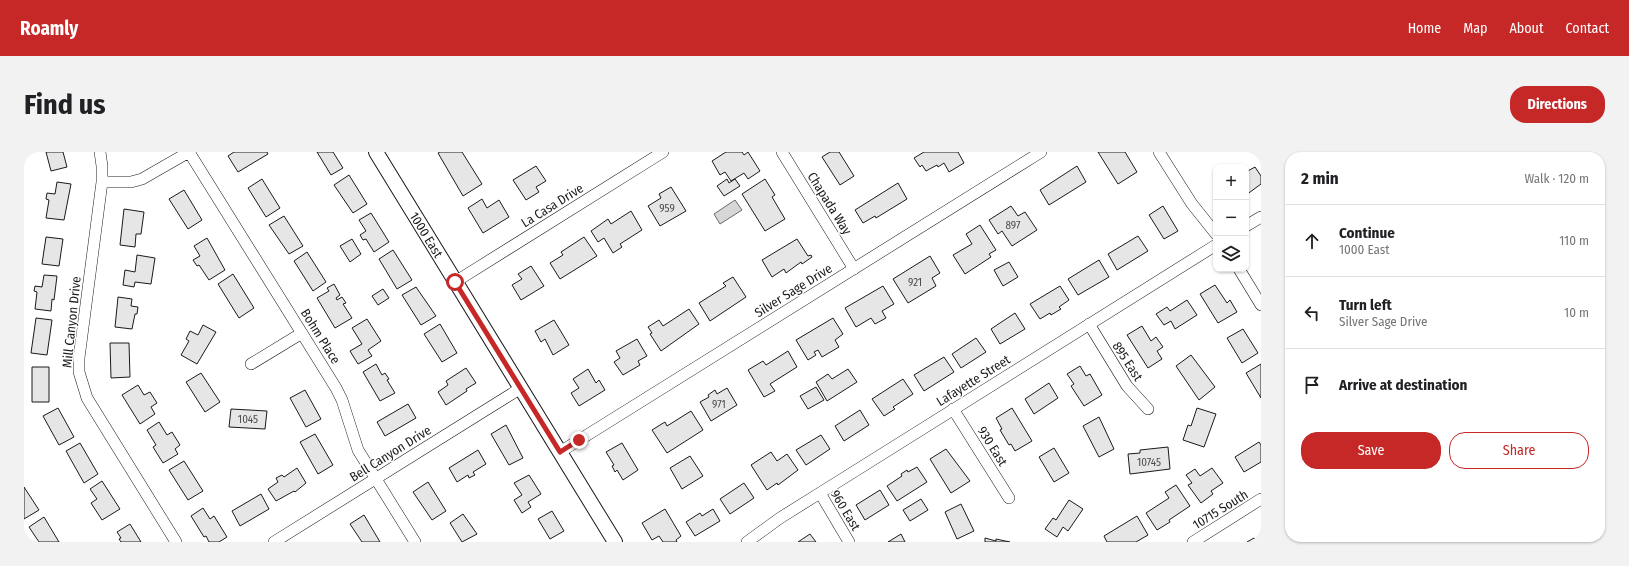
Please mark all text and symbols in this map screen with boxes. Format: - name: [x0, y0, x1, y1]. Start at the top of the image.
- text: Roamly: [20, 17, 78, 40]
- text: Home: [1408, 20, 1441, 37]
- text: Map: [1463, 20, 1487, 37]
- text: About: [1509, 20, 1544, 37]
- text: Contact: [1566, 20, 1609, 37]
- button: Directions: [1510, 86, 1605, 123]
- text: Find us: [24, 88, 106, 121]
- map controls: [1213, 164, 1249, 272]
- button: +: [1213, 164, 1249, 200]
- text: 2 min: [1301, 168, 1339, 189]
- street label: Chapada Way: [805, 169, 855, 237]
- text: Walk · 120 m: [1524, 171, 1589, 186]
- street label: La Casa Drive: [518, 180, 586, 230]
- button: −: [1213, 200, 1249, 236]
- house number: 959: [659, 202, 675, 215]
- street label: 1000 East: [407, 209, 446, 261]
- house number: 897: [1006, 219, 1021, 232]
- text: Continue: [1339, 224, 1395, 242]
- icon: ahead: [1301, 230, 1323, 252]
- text: 110 m: [1559, 233, 1589, 248]
- button: layers: [1213, 236, 1249, 272]
- text: 1000 East: [1339, 242, 1389, 257]
- street label: Silver Sage Drive: [752, 261, 835, 320]
- route start: [446, 273, 464, 291]
- street label: Mill Canyon Drive: [59, 275, 84, 369]
- house number: 921: [908, 276, 922, 289]
- text: Turn left: [1339, 296, 1392, 314]
- icon: left: [1301, 302, 1323, 324]
- text: 10 m: [1564, 305, 1589, 320]
- street label: Bohm Place: [298, 306, 343, 367]
- text: Silver Sage Drive: [1339, 314, 1427, 329]
- street label: 895 East: [1109, 339, 1146, 384]
- street label: Lafayette Street: [934, 351, 1013, 409]
- icon: arrive: [1301, 374, 1323, 396]
- text: Arrive at destination: [1339, 376, 1467, 394]
- house number: 971: [712, 398, 726, 411]
- house number: 1045: [238, 413, 258, 426]
- street label: Bell Canyon Drive: [347, 422, 434, 484]
- street label: 930 East: [975, 424, 1011, 469]
- route end: [570, 431, 588, 449]
- button: Save: [1301, 432, 1441, 469]
- button: Share: [1449, 432, 1589, 469]
- house number: 10745: [1137, 456, 1161, 469]
- street label: 960 East: [828, 487, 864, 534]
- street label: 10715 South: [1190, 487, 1251, 532]

